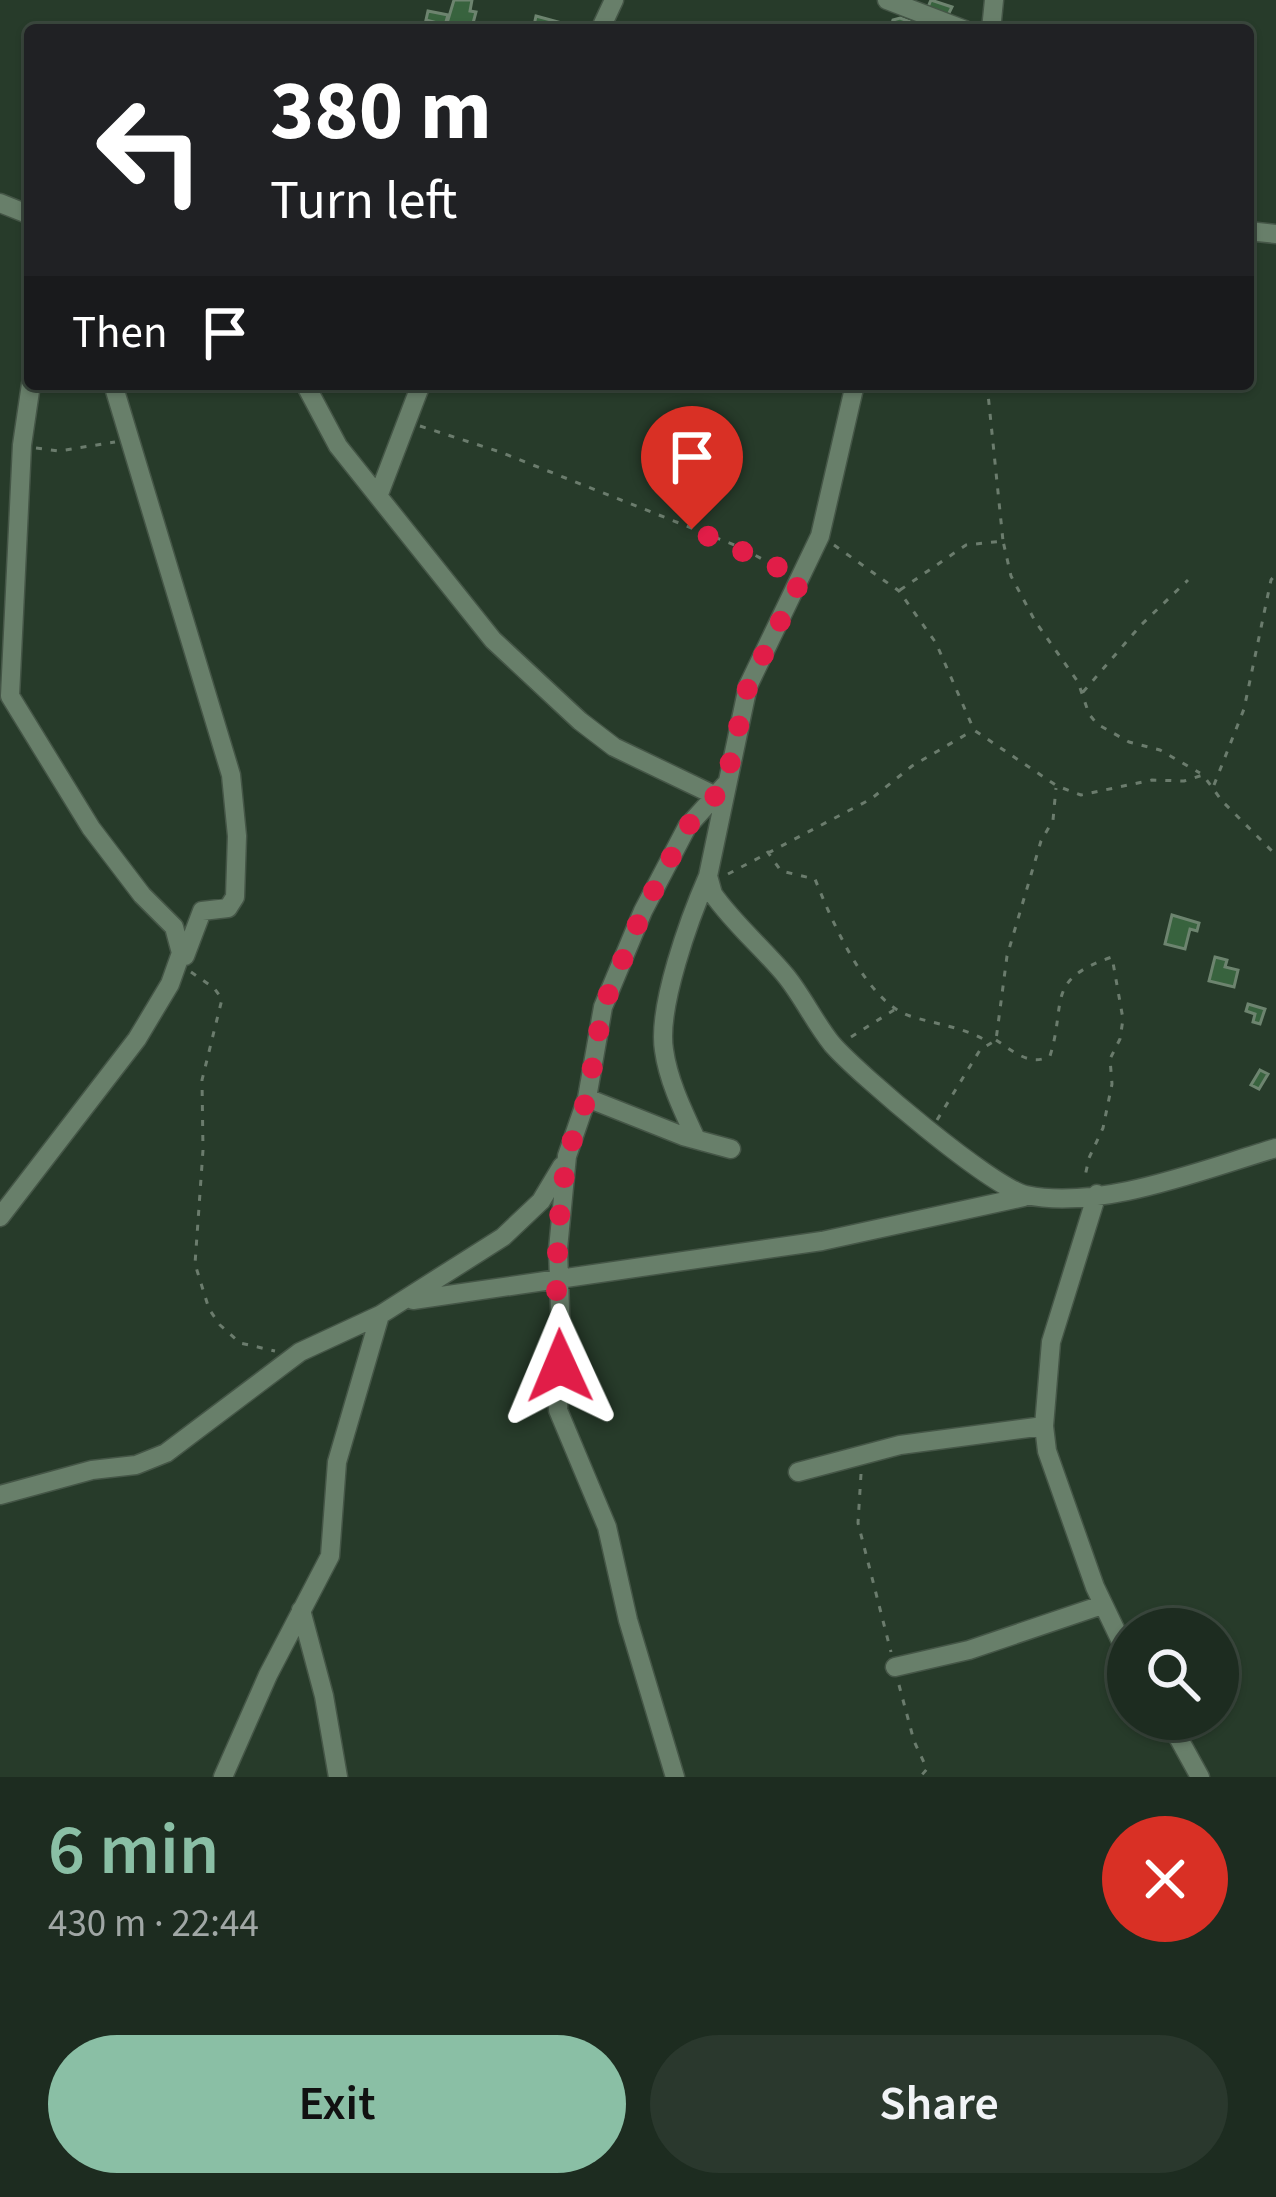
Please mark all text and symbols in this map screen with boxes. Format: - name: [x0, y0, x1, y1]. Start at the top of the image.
- text: 380 m: [270, 52, 492, 172]
- icon: left: [72, 72, 228, 228]
- text: Turn left: [270, 163, 457, 240]
- icon: arrive: [192, 300, 258, 366]
- text: Then: [72, 301, 168, 365]
- pin: [641, 406, 743, 529]
- icon: arrive: [659, 424, 725, 490]
- position arrow: [497, 1303, 623, 1429]
- map controls: [1107, 1608, 1239, 1740]
- button: search: [1107, 1608, 1239, 1740]
- text: 6 min: [48, 1799, 219, 1902]
- button: close: [1102, 1816, 1228, 1942]
- text: 430 m · 22:44: [48, 1896, 259, 1952]
- button: Exit: [48, 2035, 626, 2173]
- button: Share: [650, 2035, 1228, 2173]

